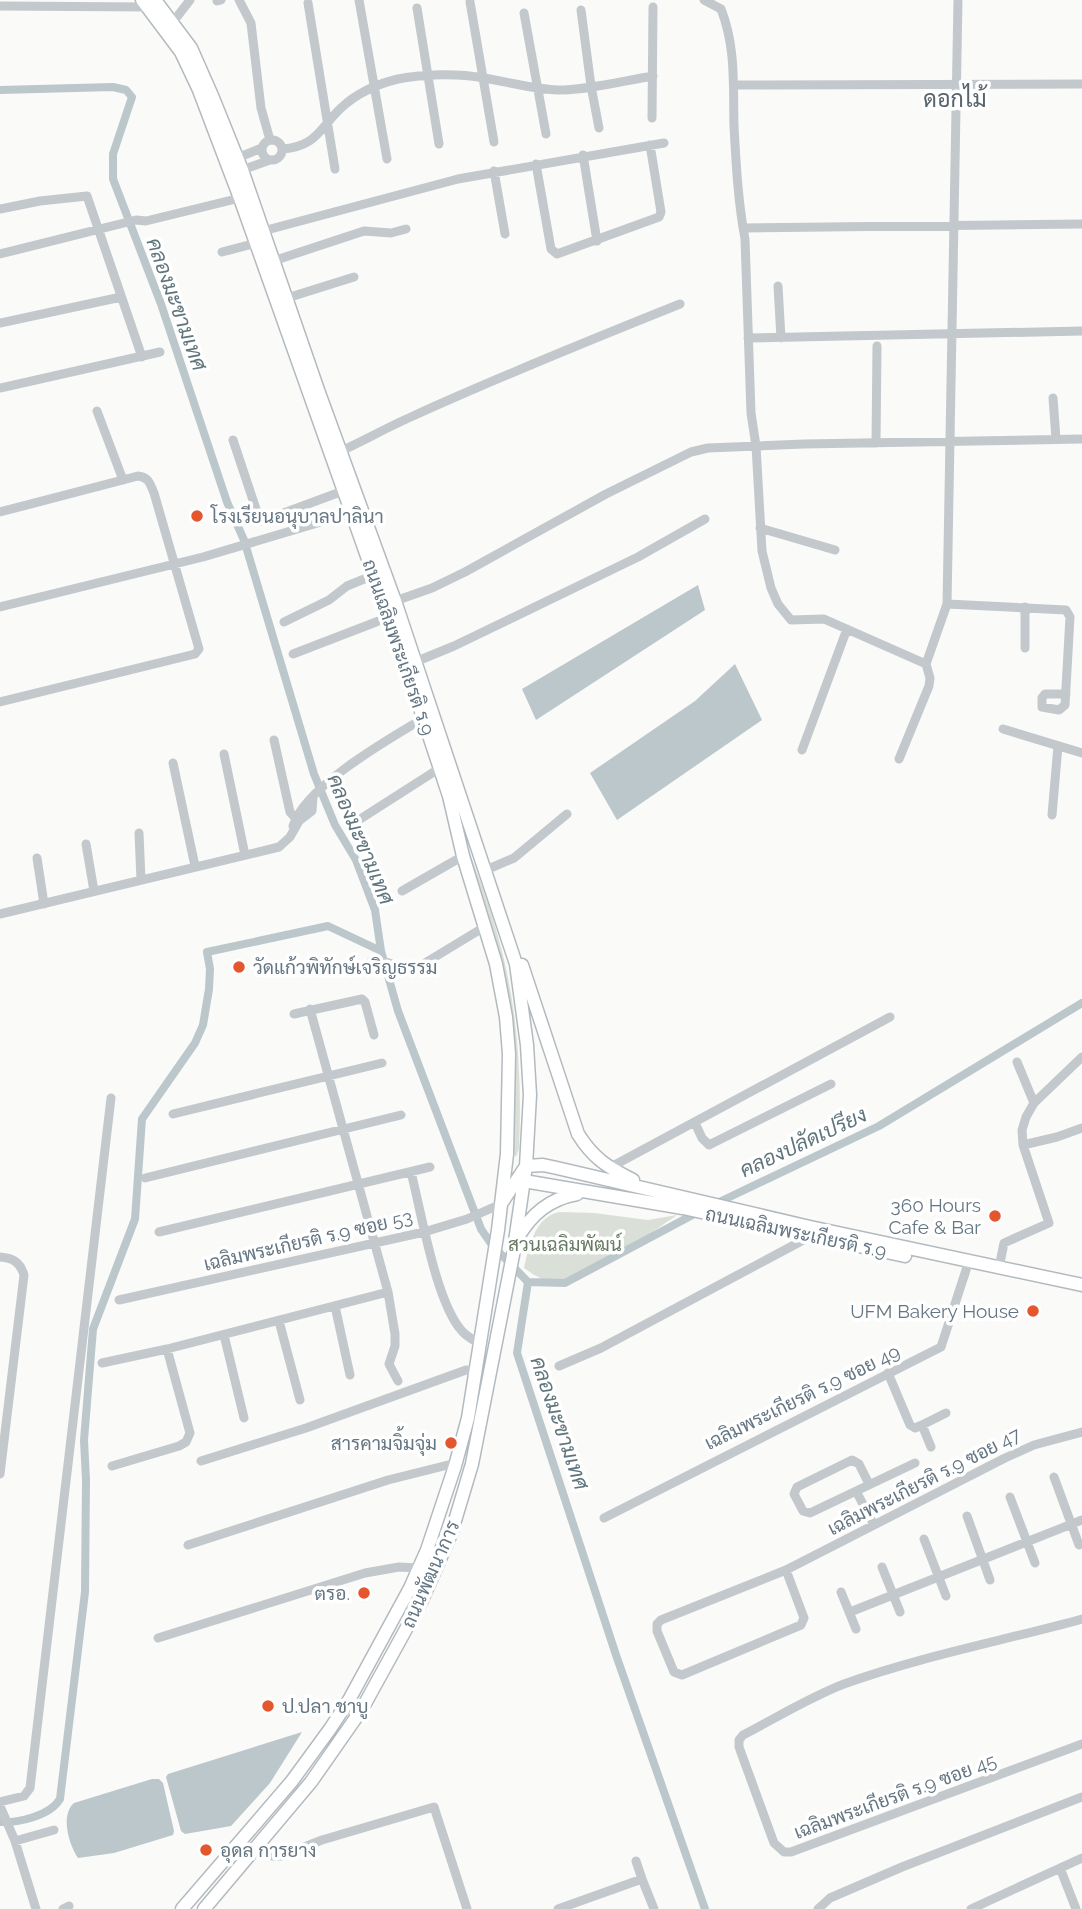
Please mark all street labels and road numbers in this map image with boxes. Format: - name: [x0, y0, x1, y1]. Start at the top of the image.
- street label: ถนนเฉลิมพระเกียรติ ร.9: [359, 556, 440, 738]
- street label: ถนนเฉลิมพระเกียรติ ร.9: [703, 1201, 889, 1262]
- street label: เฉลิมพระเกียรติ ร.9 ซอย 53: [201, 1204, 415, 1275]
- street label: เฉลิมพระเกียรติ ร.9 ซอย 49: [700, 1339, 903, 1454]
- street label: เฉลิมพระเกียรติ ร.9 ซอย 47: [823, 1422, 1024, 1539]
- street label: ถนนพัฒนาการ: [396, 1517, 464, 1631]
- street label: เฉลิมพระเกียรติ ร.9 ซอย 45: [790, 1748, 999, 1843]

